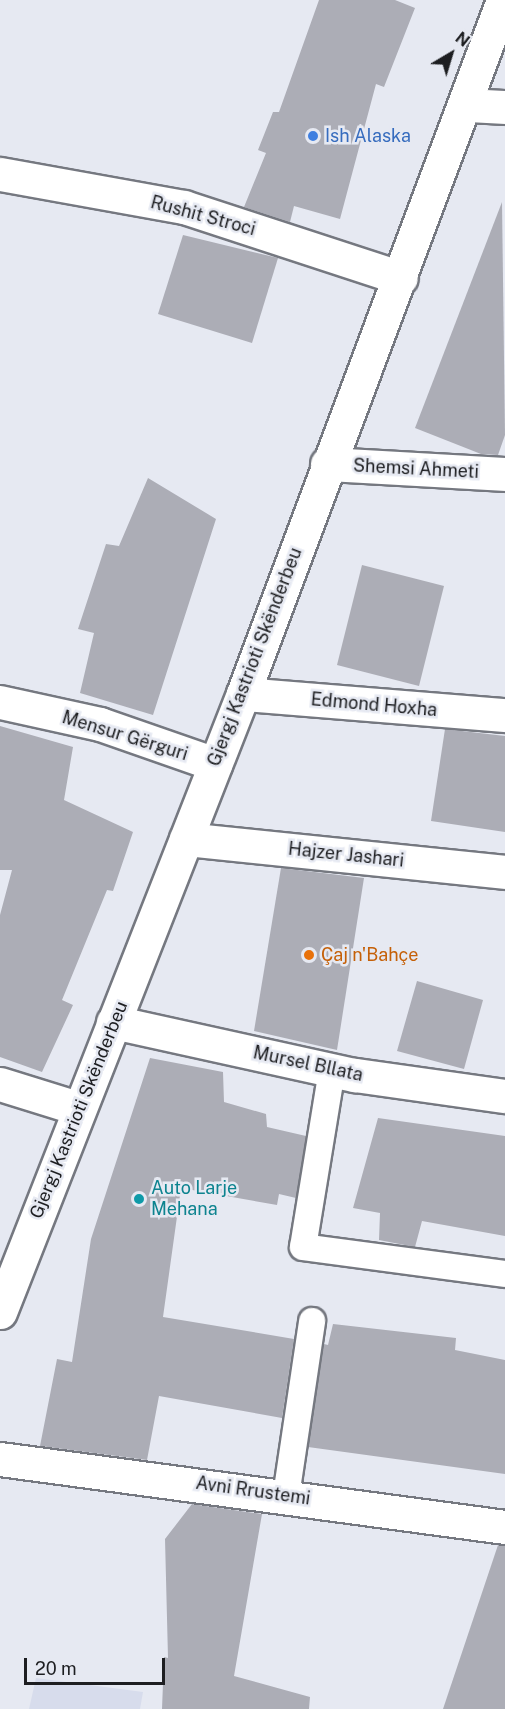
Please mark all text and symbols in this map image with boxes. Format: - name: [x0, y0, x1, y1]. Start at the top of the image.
- north arrow: [421, 24, 481, 84]
- text: N: [452, 28, 473, 51]
- place label: Ish Alaska: [325, 125, 411, 147]
- marker: Ish Alaska: [306, 129, 320, 143]
- street label: Rushit Stroci: [148, 192, 258, 240]
- street label: Shemsi Ahmeti: [353, 455, 479, 483]
- street label: Gjergj Kastrioti Skënderbeu: [203, 545, 307, 769]
- street label: Edmond Hoxha: [310, 689, 438, 721]
- street label: Mensur Gërguri: [59, 707, 191, 765]
- street label: Hajzer Jashari: [287, 838, 405, 872]
- place label: Çaj n'Bahçe: [321, 944, 419, 966]
- marker: Çaj n'Bahçe: [302, 948, 316, 962]
- street label: Gjergj Kastrioti Skënderbeu: [25, 998, 133, 1222]
- street label: Mursel Bllata: [251, 1042, 365, 1086]
- place label: Auto Larje Mehana: [151, 1178, 237, 1220]
- marker: Auto Larje Mehana: [132, 1192, 146, 1206]
- street label: Avni Rrustemi: [194, 1472, 312, 1510]
- scale bar: [27, 1646, 168, 1684]
- text: 20 m: [35, 1658, 77, 1679]

